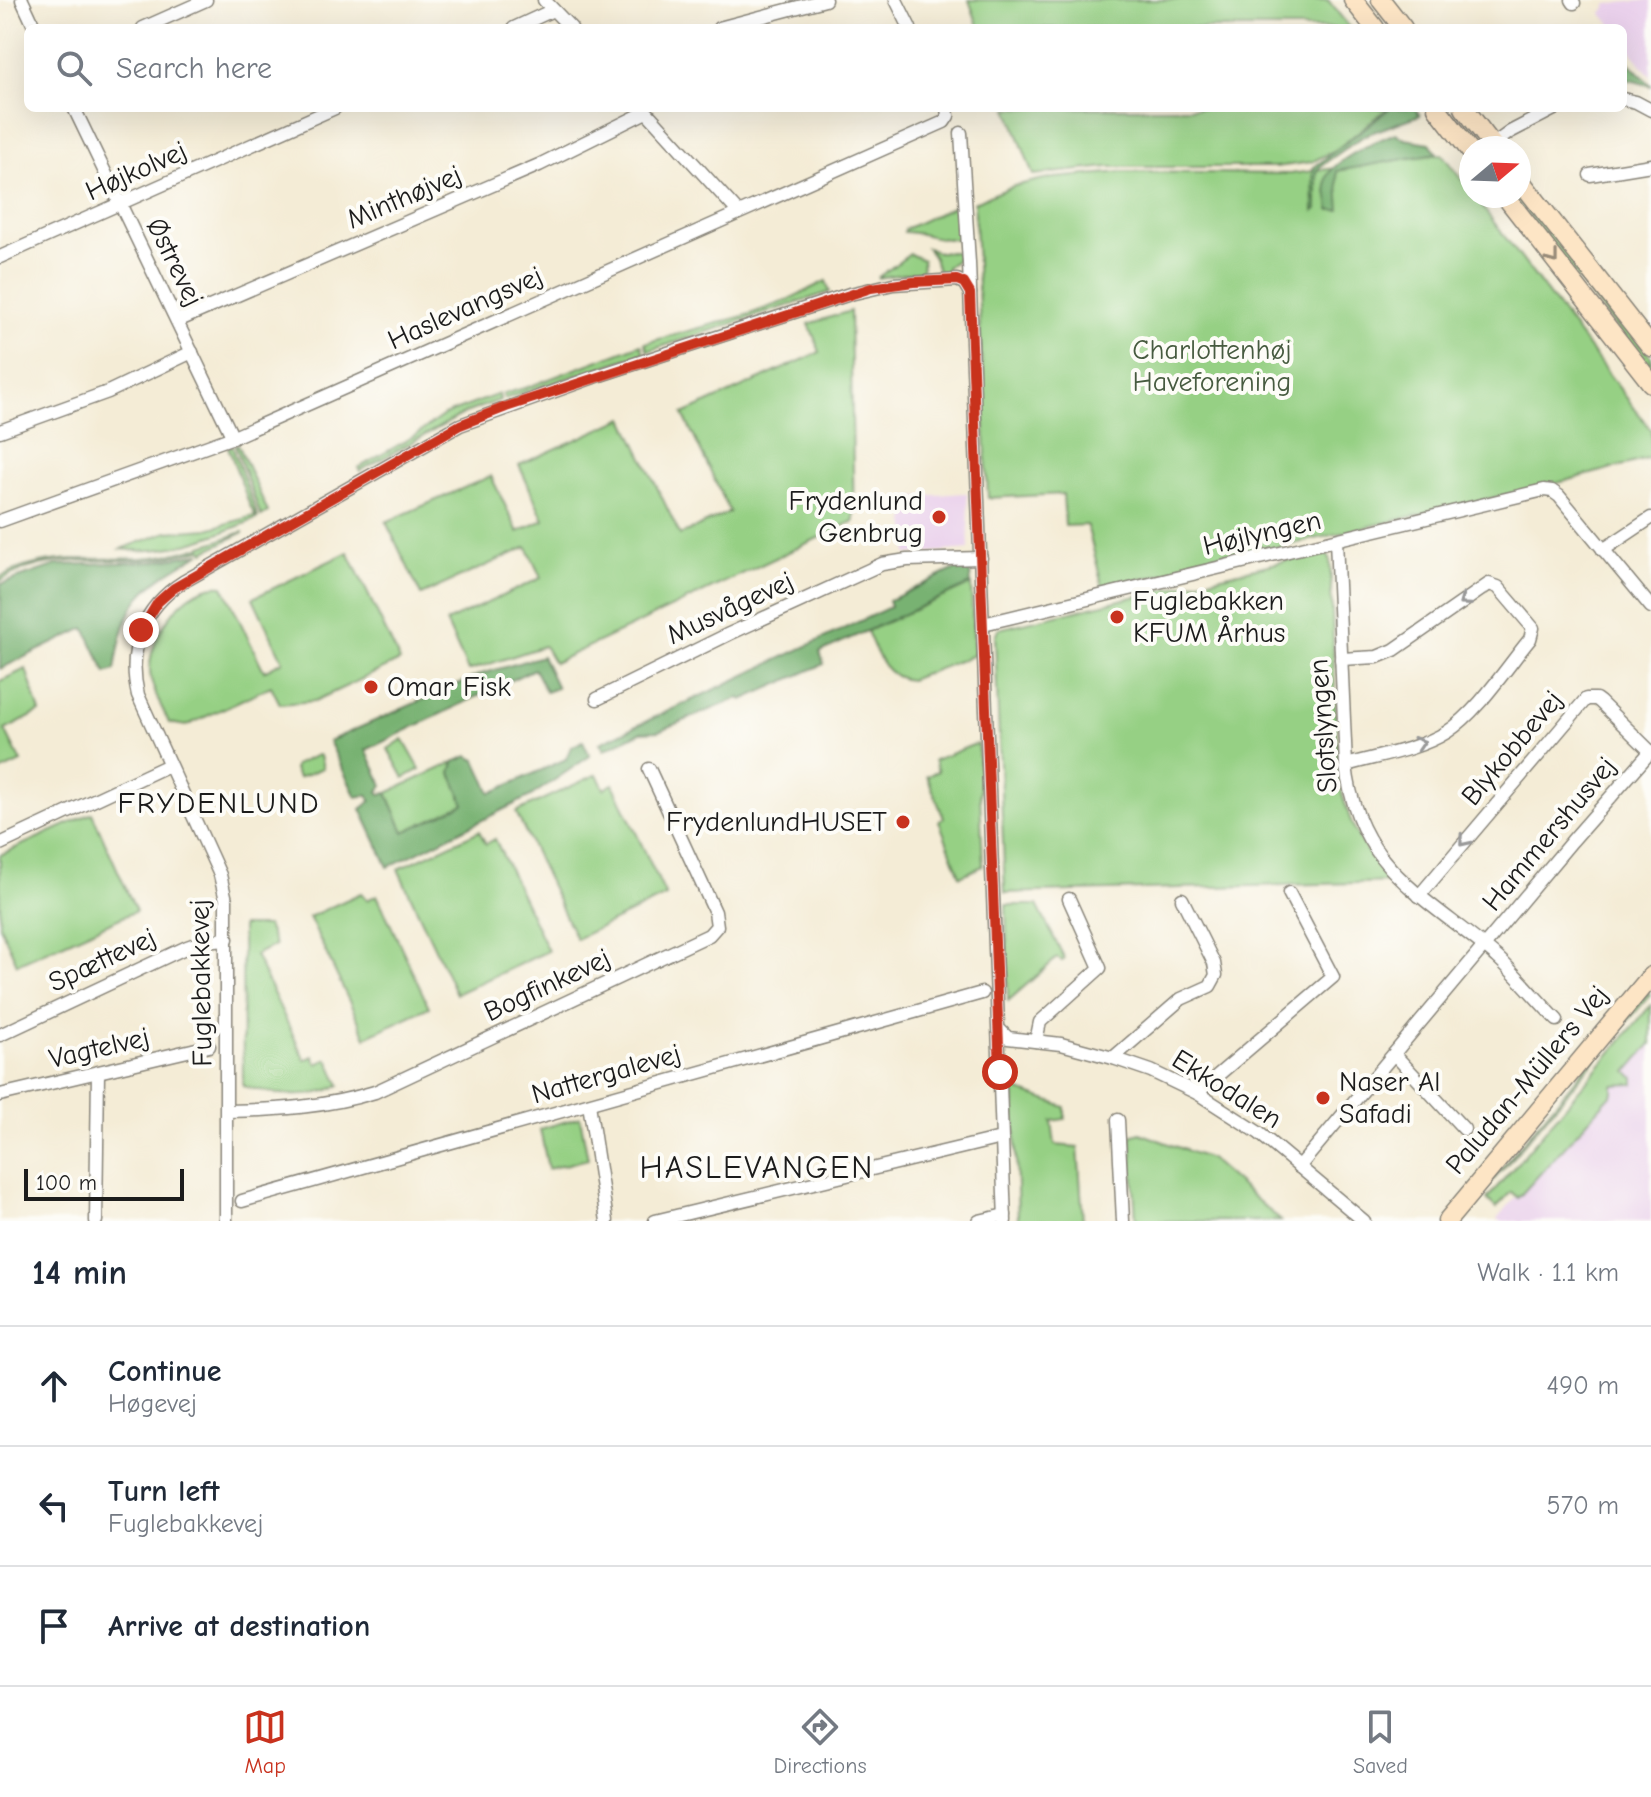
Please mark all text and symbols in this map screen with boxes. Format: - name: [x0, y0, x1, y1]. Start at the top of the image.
- search box: [24, 24, 1627, 112]
- icon: search: [52, 46, 96, 90]
- text: Search here: [116, 51, 272, 86]
- street label: Højkolvej: [81, 135, 191, 207]
- north arrow: [1459, 136, 1531, 208]
- street label: Minthøjvej: [342, 159, 466, 235]
- street label: Østrevej: [140, 213, 210, 311]
- one-way arrow: [1543, 249, 1557, 264]
- street label: Haslevangsvej: [383, 260, 547, 356]
- park label: Charlottenhøj Haveforening: [1132, 334, 1292, 398]
- place label: Frydenlund Genbrug: [789, 485, 923, 549]
- street label: Højlyngen: [1200, 504, 1324, 562]
- marker: Frydenlund Genbrug: [930, 508, 948, 526]
- street label: Musvågevej: [662, 565, 798, 651]
- place label: Fuglebakken KFUM Århus: [1133, 585, 1285, 649]
- one-way arrow: [1458, 591, 1473, 605]
- marker: Fuglebakken KFUM Århus: [1108, 608, 1126, 626]
- route end: [123, 612, 159, 648]
- street label: Slotslyngen: [1302, 658, 1344, 794]
- place label: Omar Fisk: [387, 671, 511, 703]
- marker: Omar Fisk: [362, 678, 380, 696]
- street label: Blykobbevej: [1455, 684, 1569, 812]
- one-way arrow: [1413, 736, 1427, 752]
- street label: Hammershusvej: [1476, 751, 1622, 917]
- district label: FRYDENLUND: [117, 786, 321, 821]
- place label: FrydenlundHUSET: [666, 806, 887, 838]
- marker: FrydenlundHUSET: [894, 813, 912, 831]
- one-way arrow: [1459, 832, 1474, 847]
- street label: Fuglebakkevej: [184, 899, 218, 1067]
- street label: Spættevej: [43, 921, 161, 999]
- street label: Bogfinkevej: [479, 942, 615, 1028]
- street label: Paludan-Müllers Vej: [1439, 979, 1615, 1181]
- street label: Vagtelvej: [46, 1021, 152, 1075]
- street label: Nattergalevej: [528, 1037, 684, 1111]
- street label: Ekkodalen: [1166, 1043, 1288, 1135]
- route start: [982, 1054, 1018, 1090]
- place label: Naser Al Safadi: [1339, 1066, 1440, 1130]
- marker: Naser Al Safadi: [1314, 1089, 1332, 1107]
- district label: HASLEVANGEN: [640, 1149, 874, 1186]
- scale bar: [24, 1165, 184, 1201]
- text: 100 m: [36, 1170, 97, 1196]
- text: 14 min: [32, 1253, 127, 1293]
- text: Walk · 1.1 km: [1477, 1258, 1619, 1288]
- text: Continue: [108, 1354, 222, 1389]
- icon: ahead: [32, 1364, 76, 1408]
- text: 490 m: [1547, 1371, 1619, 1401]
- text: Høgevej: [108, 1389, 197, 1419]
- text: Turn left: [108, 1474, 220, 1509]
- icon: left: [32, 1484, 76, 1528]
- text: 570 m: [1547, 1491, 1619, 1521]
- text: Fuglebakkevej: [108, 1509, 263, 1539]
- icon: arrive: [32, 1604, 76, 1648]
- text: Arrive at destination: [108, 1609, 370, 1644]
- tab: Map: [243, 1705, 287, 1779]
- tab: Directions: [774, 1705, 867, 1779]
- tab: Saved: [1353, 1705, 1408, 1779]

